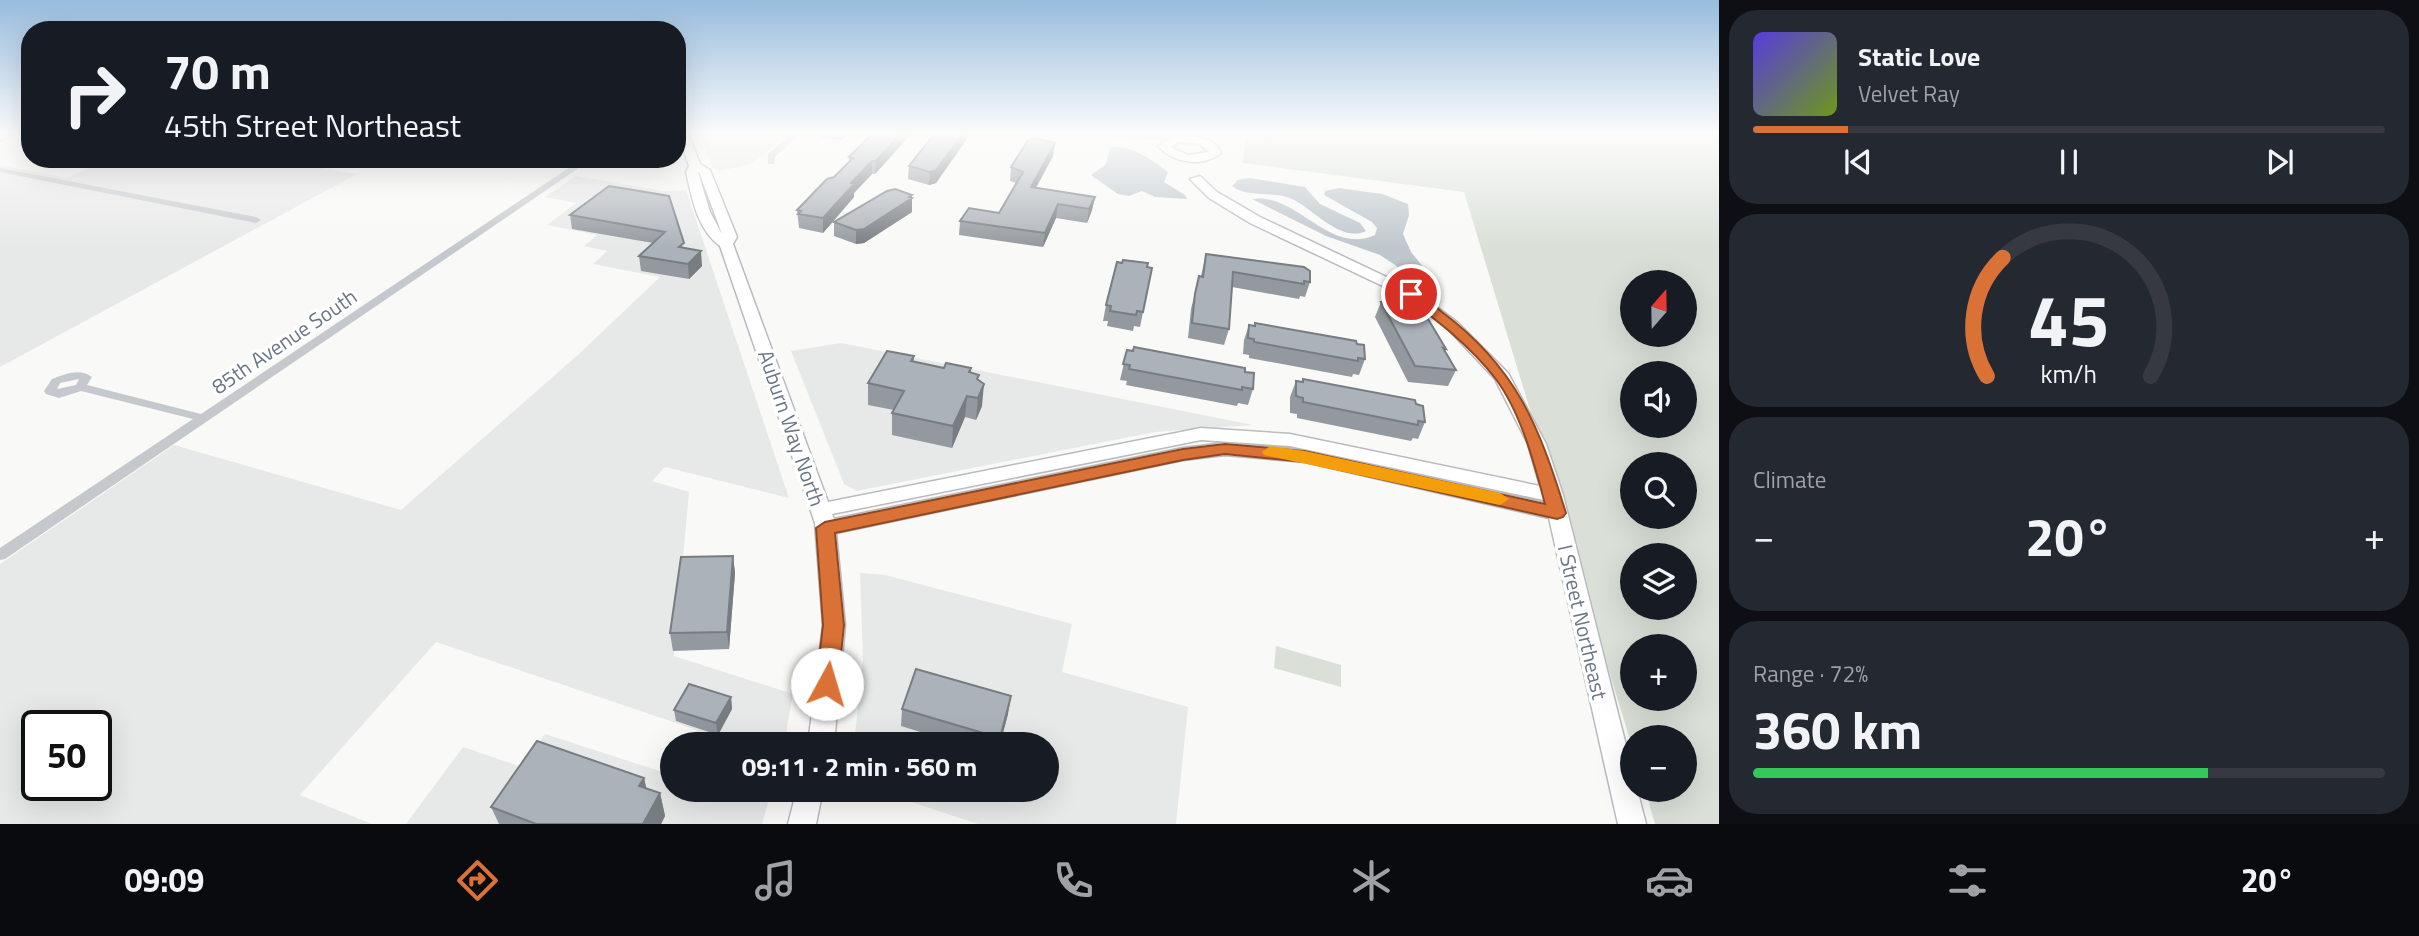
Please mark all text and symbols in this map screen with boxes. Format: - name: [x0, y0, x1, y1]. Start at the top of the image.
- text: 70 m: [164, 33, 271, 108]
- text: Static Love: [1858, 37, 1980, 76]
- icon: right: [49, 49, 140, 140]
- text: Velvet Ray: [1858, 76, 1960, 111]
- text: 45th Street Northeast: [164, 101, 461, 149]
- icon: previous: [1839, 143, 1877, 181]
- icon: pause: [2050, 143, 2088, 181]
- icon: next: [2261, 143, 2299, 181]
- pin: [1381, 264, 1441, 324]
- text: 45: [2028, 265, 2110, 375]
- north arrow: [1620, 270, 1698, 346]
- map controls: [1620, 270, 1697, 802]
- icon: arrive: [1392, 275, 1430, 313]
- street label: 85th Avenue South: [205, 280, 363, 402]
- street label: Auburn Way North: [750, 345, 834, 511]
- text: km/h: [2041, 355, 2097, 393]
- button: sound: [1620, 361, 1697, 438]
- button: search: [1620, 452, 1697, 529]
- text: Climate: [1753, 462, 1826, 497]
- text: 20°: [2025, 497, 2113, 576]
- text: −: [1753, 507, 1774, 565]
- text: +: [2364, 507, 2385, 565]
- street label: I Street Northeast: [1550, 541, 1616, 703]
- button: layers: [1620, 543, 1697, 620]
- button: +: [1620, 634, 1697, 711]
- position arrow: [790, 647, 864, 721]
- text: Range · 72%: [1753, 656, 1868, 691]
- text: 360 km: [1753, 690, 1922, 769]
- speed limit sign: 50: [21, 710, 112, 801]
- button: −: [1620, 725, 1697, 802]
- text: 09:11 · 2 min · 560 m: [742, 747, 977, 786]
- text: 09:09: [124, 856, 204, 904]
- icon: directions: [453, 856, 502, 905]
- icon: music: [751, 856, 800, 905]
- icon: phone: [1049, 856, 1098, 905]
- icon: climate: [1347, 856, 1396, 905]
- icon: car: [1645, 856, 1694, 905]
- icon: filters: [1943, 856, 1992, 905]
- text: 20°: [2241, 856, 2294, 904]

